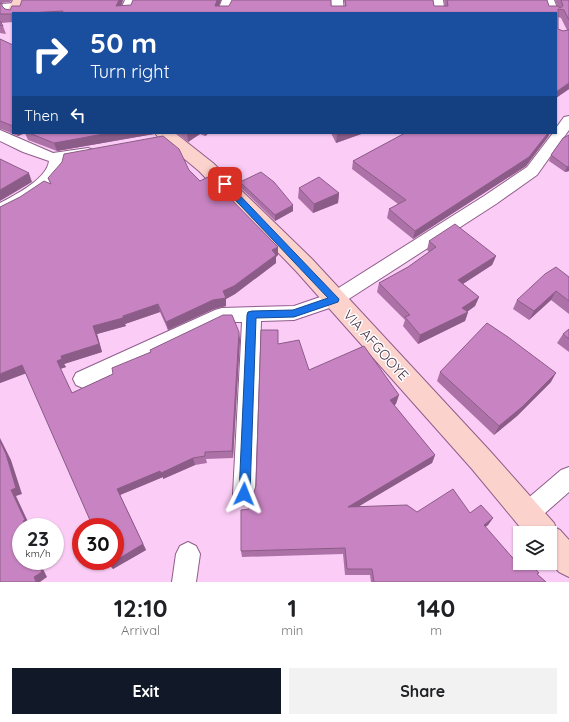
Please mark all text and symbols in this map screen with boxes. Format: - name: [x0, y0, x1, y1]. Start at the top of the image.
- text: 50 m: [90, 25, 157, 60]
- icon: right: [24, 28, 76, 80]
- text: Turn right: [90, 60, 170, 83]
- icon: left: [67, 104, 89, 126]
- text: Then: [24, 106, 59, 125]
- pin: [208, 167, 242, 201]
- icon: arrive: [214, 173, 236, 195]
- street label: VIA AFGOOYE: [339, 306, 413, 384]
- position arrow: [223, 473, 265, 515]
- speed limit sign: 30: [72, 518, 124, 570]
- text: 23: [27, 526, 49, 551]
- map controls: [513, 526, 557, 570]
- button: layers: [513, 526, 557, 570]
- text: km/h: [25, 547, 51, 560]
- text: 12:10: [114, 593, 167, 623]
- text: 1: [288, 593, 297, 623]
- text: 140: [417, 593, 455, 623]
- text: Arrival: [121, 622, 160, 638]
- text: min: [281, 622, 303, 638]
- text: m: [430, 622, 442, 638]
- button: Exit: [12, 668, 281, 714]
- button: Share: [289, 668, 557, 714]

